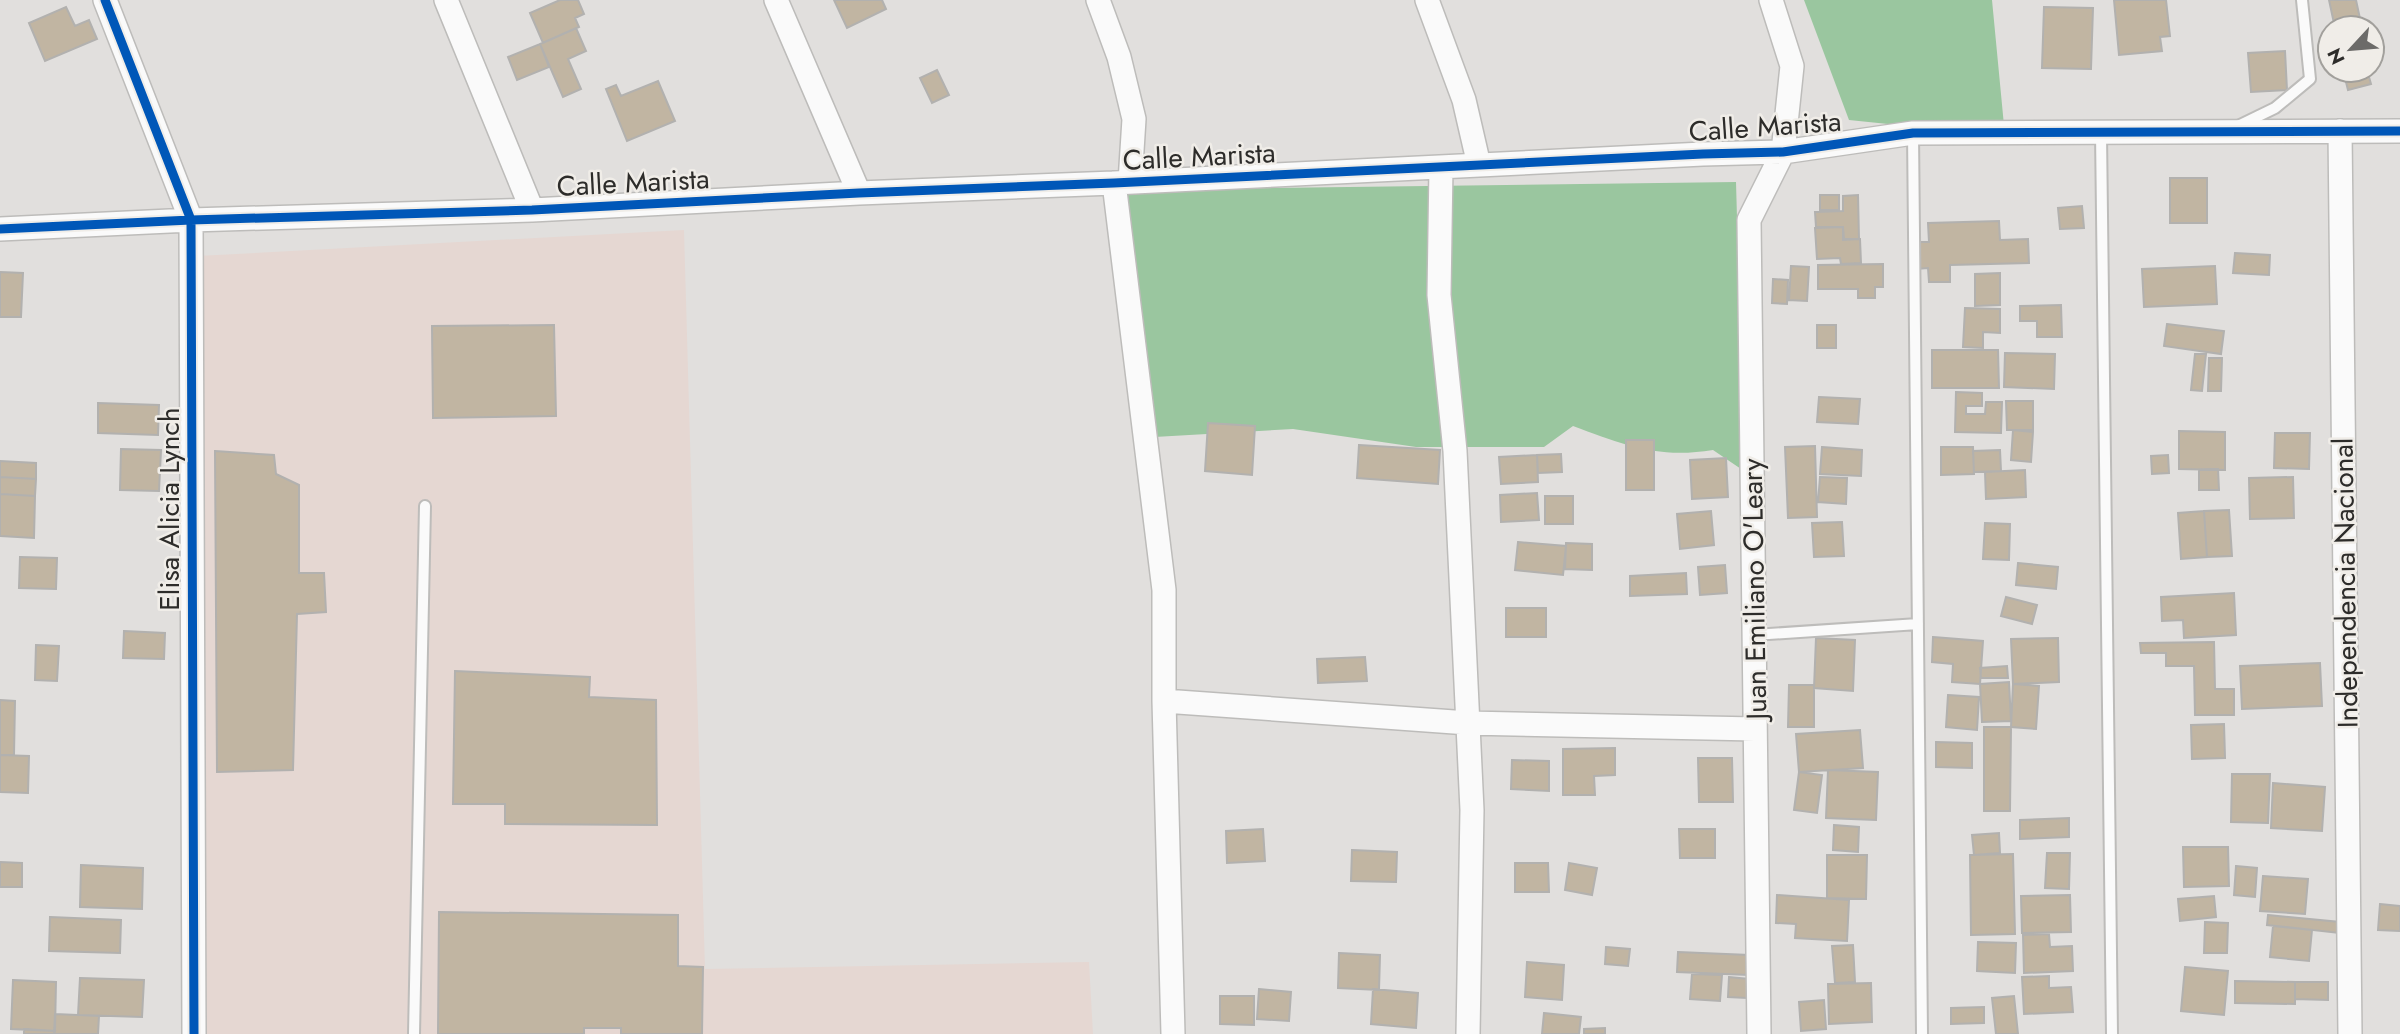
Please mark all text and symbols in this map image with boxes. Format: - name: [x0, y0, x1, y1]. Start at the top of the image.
- north arrow: [2316, 14, 2386, 84]
- text: N: [2321, 44, 2352, 69]
- street label: Calle Marista: [1687, 101, 1843, 152]
- street label: Calle Marista: [1122, 132, 1276, 181]
- street label: Calle Marista: [556, 158, 710, 207]
- street label: Elisa Alicia Lynch: [149, 407, 190, 611]
- street label: Independencia Nacional: [2322, 437, 2369, 729]
- street label: Juan Emiliano O'Leary: [1732, 457, 1777, 724]

